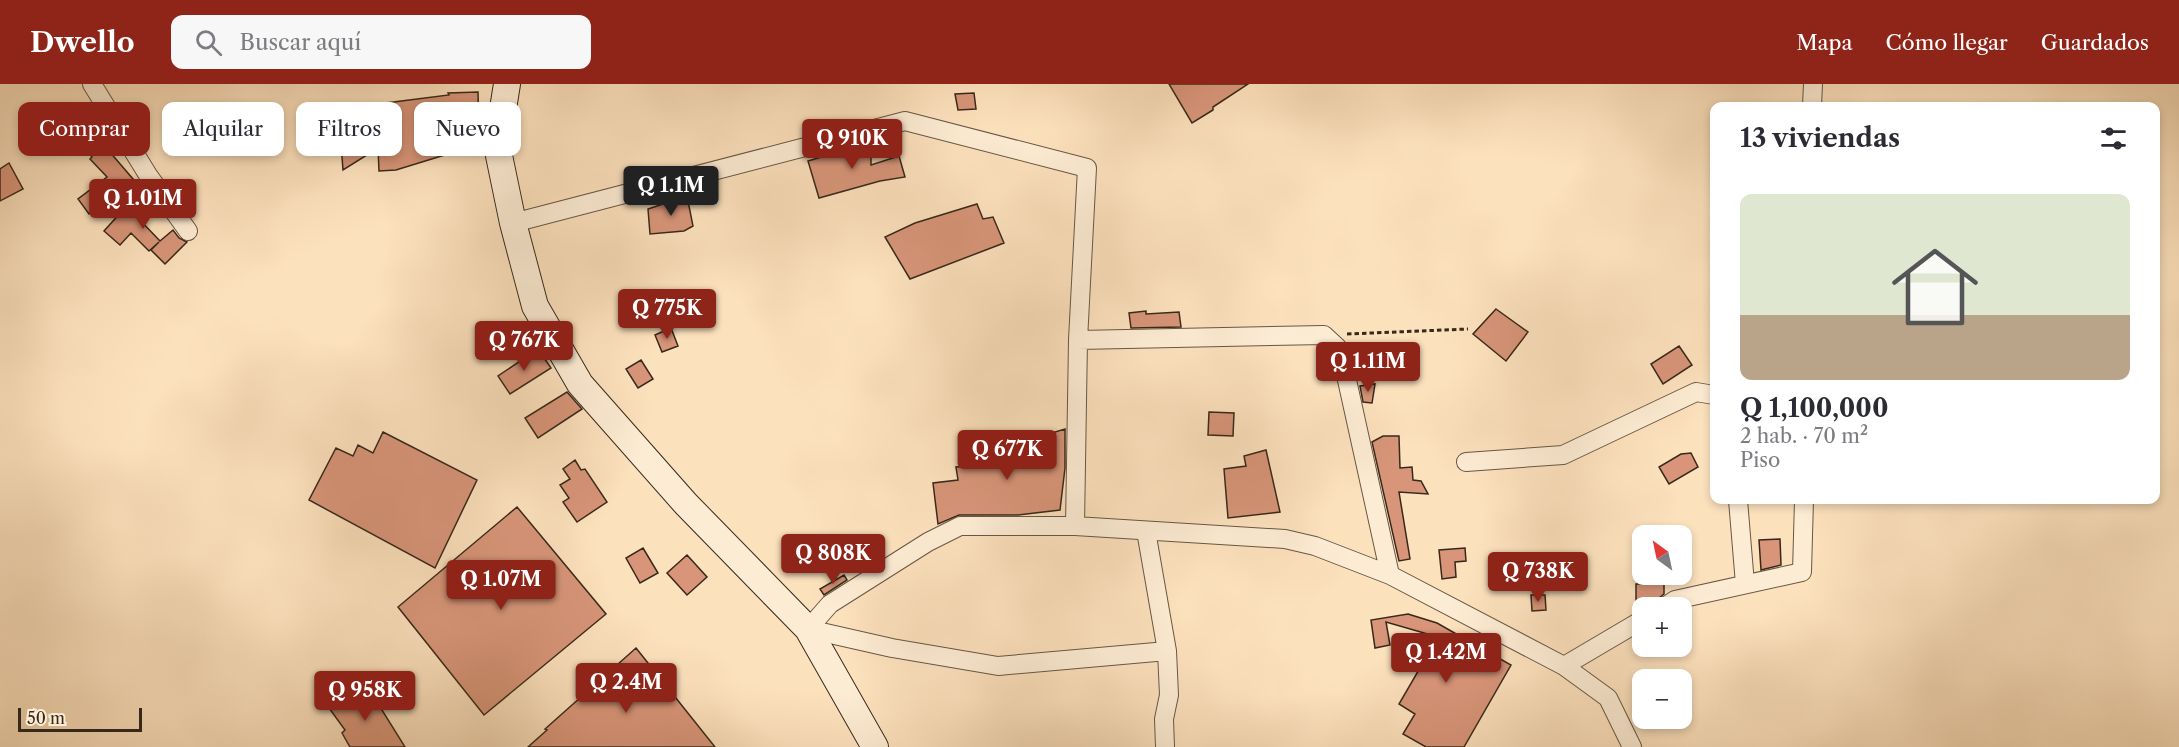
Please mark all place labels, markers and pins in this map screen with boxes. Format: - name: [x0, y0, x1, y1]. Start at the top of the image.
- pin: Q 910K: [803, 119, 901, 170]
- pin: Q 1.1M: [622, 166, 720, 217]
- pin: Q 1.01M: [88, 179, 198, 230]
- pin: Q 775K: [618, 289, 716, 340]
- pin: Q 767K: [475, 321, 573, 372]
- pin: Q 1.11M: [1313, 342, 1423, 393]
- pin: Q 677K: [958, 430, 1056, 481]
- pin: Q 808K: [784, 534, 882, 585]
- pin: Q 738K: [1489, 552, 1587, 603]
- pin: Q 1.07M: [446, 560, 556, 611]
- pin: Q 1.42M: [1391, 633, 1501, 684]
- pin: Q 2.4M: [577, 663, 675, 714]
- pin: Q 958K: [316, 671, 414, 722]

